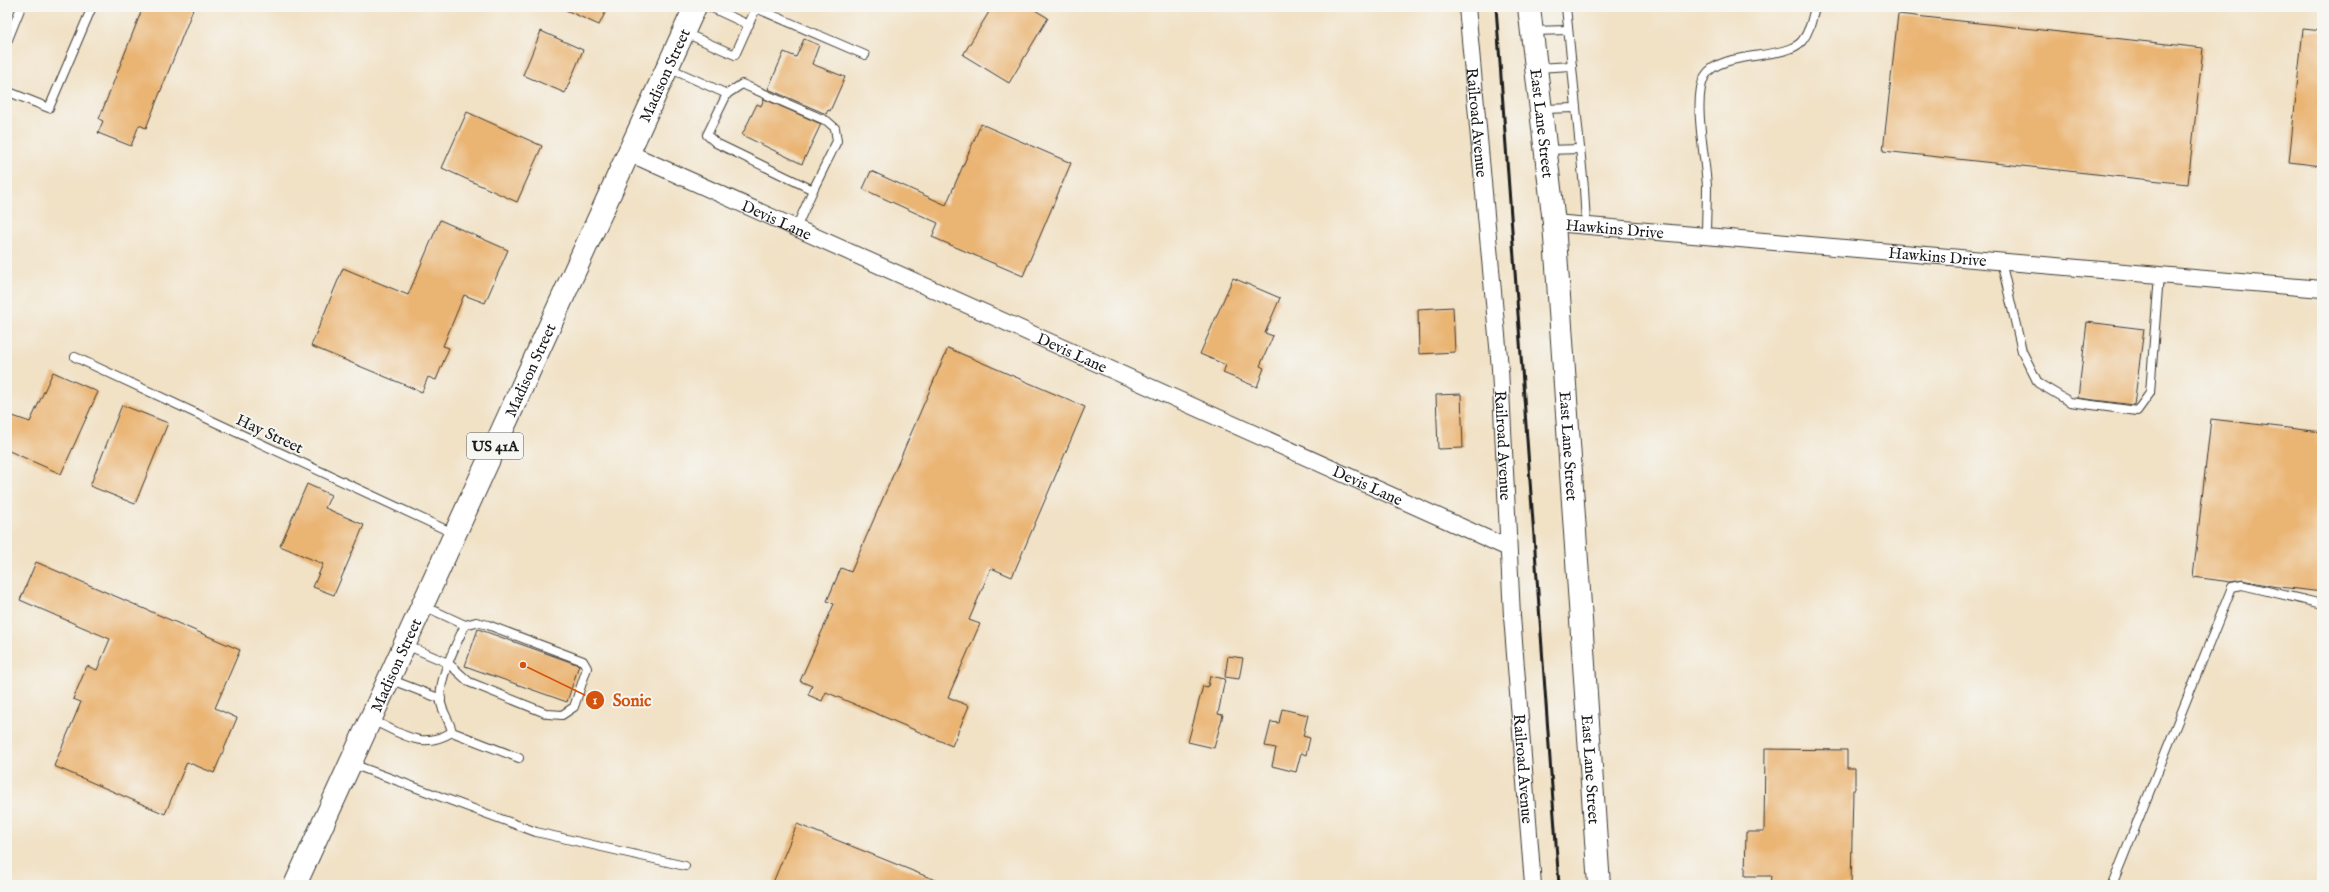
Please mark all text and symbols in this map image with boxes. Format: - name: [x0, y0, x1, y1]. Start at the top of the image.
- street label: Madison Street: [636, 25, 696, 126]
- street label: Railroad Avenue: [1461, 67, 1491, 178]
- street label: East Lane Street: [1524, 68, 1557, 180]
- street label: Devis Lane: [738, 197, 814, 246]
- street label: Hawkins Drive: [1565, 216, 1665, 244]
- street label: Hawkins Drive: [1887, 244, 1987, 272]
- street label: Madison Street: [501, 320, 562, 421]
- street label: Devis Lane: [1033, 330, 1110, 378]
- street label: Railroad Avenue: [1489, 390, 1514, 501]
- street label: East Lane Street: [1553, 391, 1581, 502]
- street label: Hay Street: [232, 411, 306, 459]
- road number: US 41A: [467, 433, 523, 459]
- street label: Devis Lane: [1329, 462, 1405, 511]
- street label: Madison Street: [367, 615, 427, 716]
- callout: Sonic: [585, 685, 660, 714]
- text: Sonic: [613, 691, 652, 712]
- text: 1: [593, 693, 598, 708]
- street label: Railroad Avenue: [1508, 713, 1536, 825]
- street label: East Lane Street: [1575, 714, 1603, 826]

